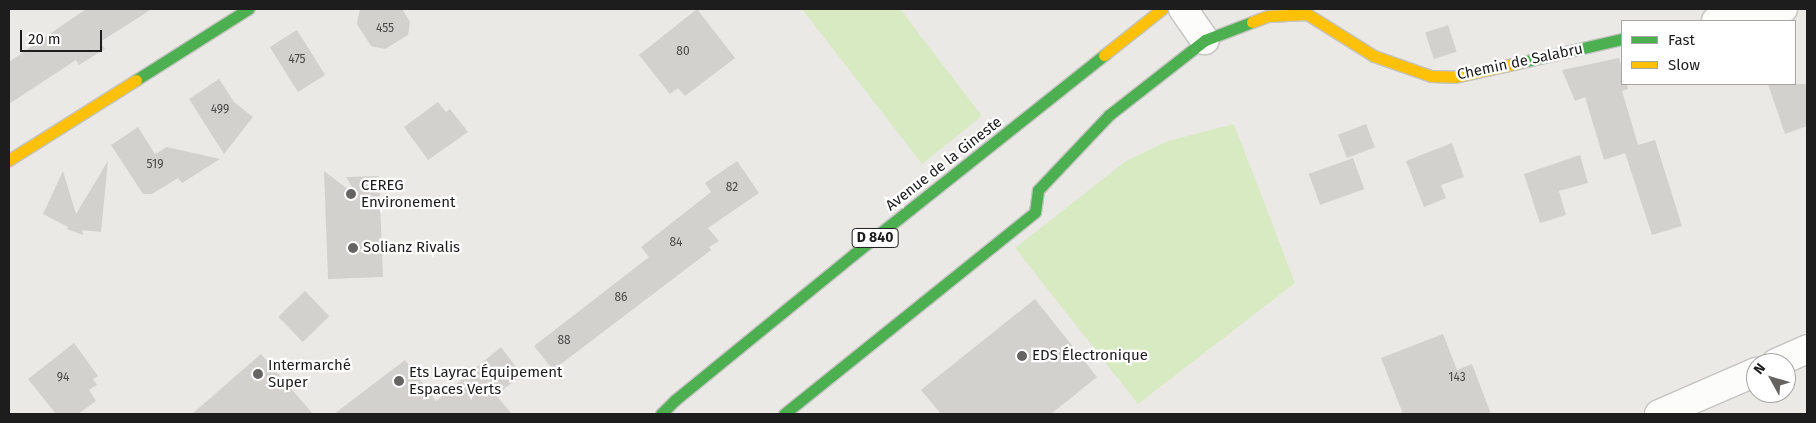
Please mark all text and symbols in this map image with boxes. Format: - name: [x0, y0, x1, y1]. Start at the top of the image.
- scale bar: [22, 20, 105, 52]
- legend: [1621, 20, 1796, 85]
- house number: 455: [376, 22, 394, 36]
- text: 20 m: [28, 30, 61, 48]
- text: Fast: [1668, 31, 1695, 49]
- street label: Chemin de Salabru: [1455, 40, 1585, 84]
- house number: 80: [676, 45, 690, 59]
- house number: 475: [288, 53, 306, 67]
- text: Slow: [1668, 56, 1700, 74]
- house number: 499: [211, 103, 229, 117]
- street label: Avenue de la Gineste: [882, 113, 1006, 215]
- house number: 519: [147, 158, 163, 172]
- place label: CEREG Environement: [361, 176, 455, 211]
- house number: 82: [726, 181, 738, 195]
- marker: CEREG Environement: [345, 188, 357, 200]
- road number: D 840: [851, 227, 899, 250]
- house number: 84: [670, 236, 682, 250]
- place label: Solianz Rivalis: [363, 239, 460, 257]
- marker: Solianz Rivalis: [347, 242, 359, 254]
- house number: 86: [614, 291, 628, 305]
- house number: 88: [557, 334, 571, 348]
- place label: EDS Électronique: [1032, 347, 1148, 365]
- marker: EDS Électronique: [1016, 350, 1028, 362]
- north arrow: [1746, 353, 1796, 403]
- place label: Intermarché Super: [268, 356, 351, 391]
- text: N: [1750, 360, 1769, 378]
- place label: Ets Layrac Équipement Espaces Verts: [409, 363, 562, 398]
- marker: Intermarché Super: [252, 368, 264, 380]
- house number: 94: [57, 371, 69, 385]
- house number: 143: [1448, 371, 1466, 385]
- marker: Ets Layrac Équipement Espaces Verts: [393, 375, 405, 387]

